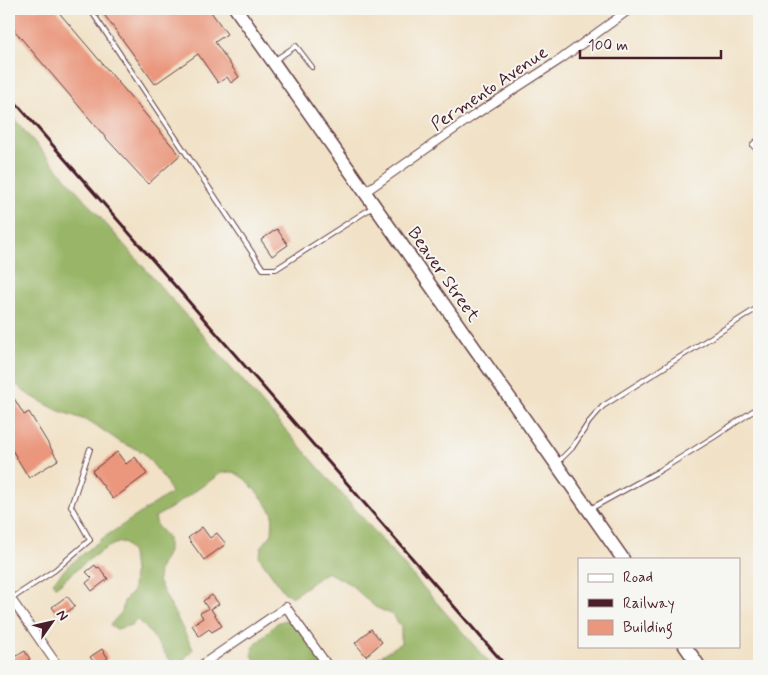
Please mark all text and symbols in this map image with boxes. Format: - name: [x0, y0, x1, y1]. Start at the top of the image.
- scale bar: [580, 28, 722, 60]
- text: 100 m: [588, 36, 628, 56]
- street label: Permento Avenue: [426, 41, 553, 137]
- street label: Beaver Street: [401, 222, 485, 327]
- legend: [578, 558, 740, 648]
- text: Road: [623, 568, 653, 588]
- text: Railway: [623, 594, 675, 614]
- north arrow: [28, 598, 78, 648]
- text: N: [52, 606, 72, 624]
- text: Building: [623, 618, 673, 639]

